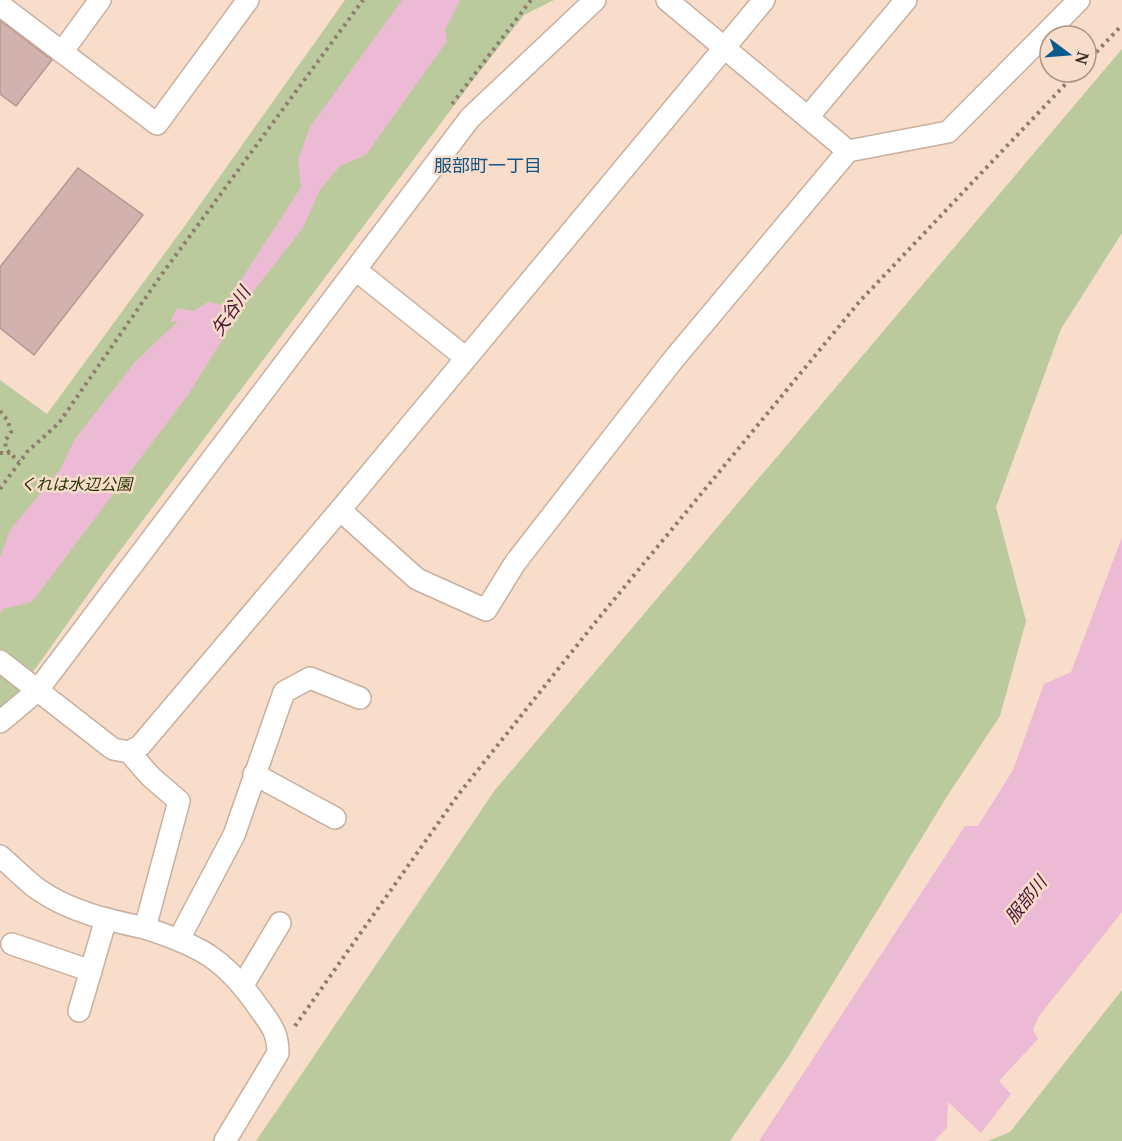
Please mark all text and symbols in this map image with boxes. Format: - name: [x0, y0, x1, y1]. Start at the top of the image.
- north arrow: [1038, 24, 1098, 84]
- text: N: [1070, 49, 1095, 67]
- district label: 服部町一丁目: [434, 153, 542, 177]
- water label: 矢谷川: [205, 280, 256, 340]
- park label: くれは水辺公園: [20, 473, 134, 495]
- water label: 服部川: [999, 869, 1053, 928]

